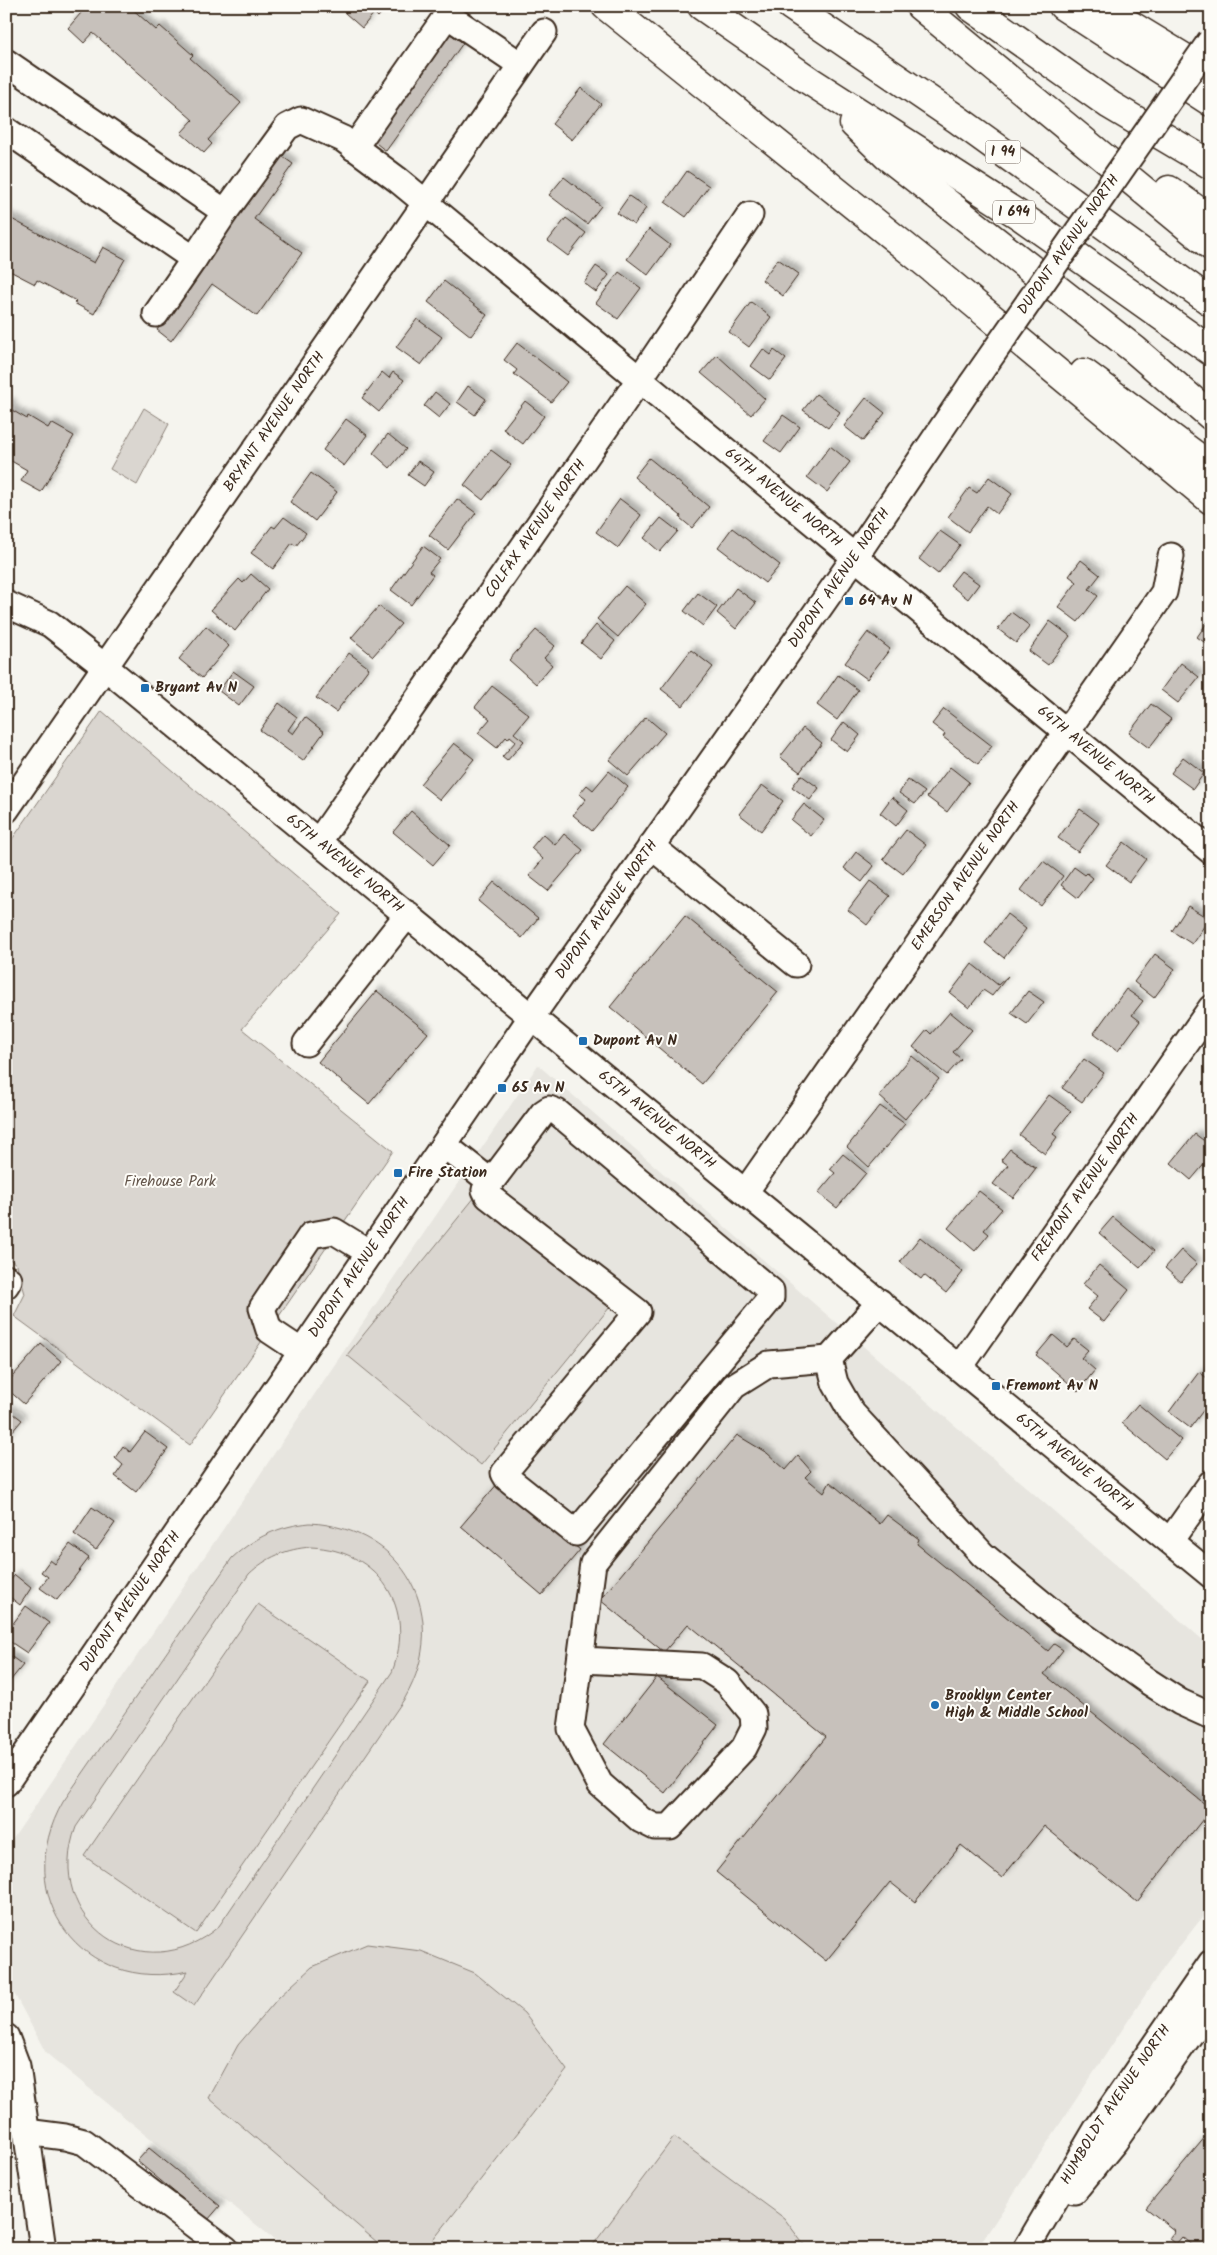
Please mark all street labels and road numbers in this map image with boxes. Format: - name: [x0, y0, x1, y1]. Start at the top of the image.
- road number: I 94: [986, 140, 1020, 163]
- street label: DUPONT AVENUE NORTH: [1011, 170, 1126, 320]
- road number: I 694: [993, 200, 1035, 223]
- street label: BRYANT AVENUE NORTH: [217, 347, 332, 497]
- street label: 64TH AVENUE NORTH: [719, 442, 847, 554]
- street label: COLFAX AVENUE NORTH: [479, 454, 593, 603]
- street label: DUPONT AVENUE NORTH: [782, 503, 897, 653]
- street label: 64TH AVENUE NORTH: [1031, 700, 1160, 812]
- street label: EMERSON AVENUE NORTH: [905, 796, 1026, 956]
- street label: 65TH AVENUE NORTH: [280, 808, 409, 919]
- street label: DUPONT AVENUE NORTH: [549, 835, 664, 985]
- street label: 65TH AVENUE NORTH: [593, 1064, 721, 1176]
- street label: FREMONT AVENUE NORTH: [1025, 1108, 1146, 1267]
- street label: DUPONT AVENUE NORTH: [303, 1192, 416, 1343]
- street label: 65TH AVENUE NORTH: [1010, 1407, 1138, 1518]
- street label: DUPONT AVENUE NORTH: [74, 1526, 187, 1677]
- street label: HUMBOLDT AVENUE NORTH: [1054, 2020, 1177, 2189]

